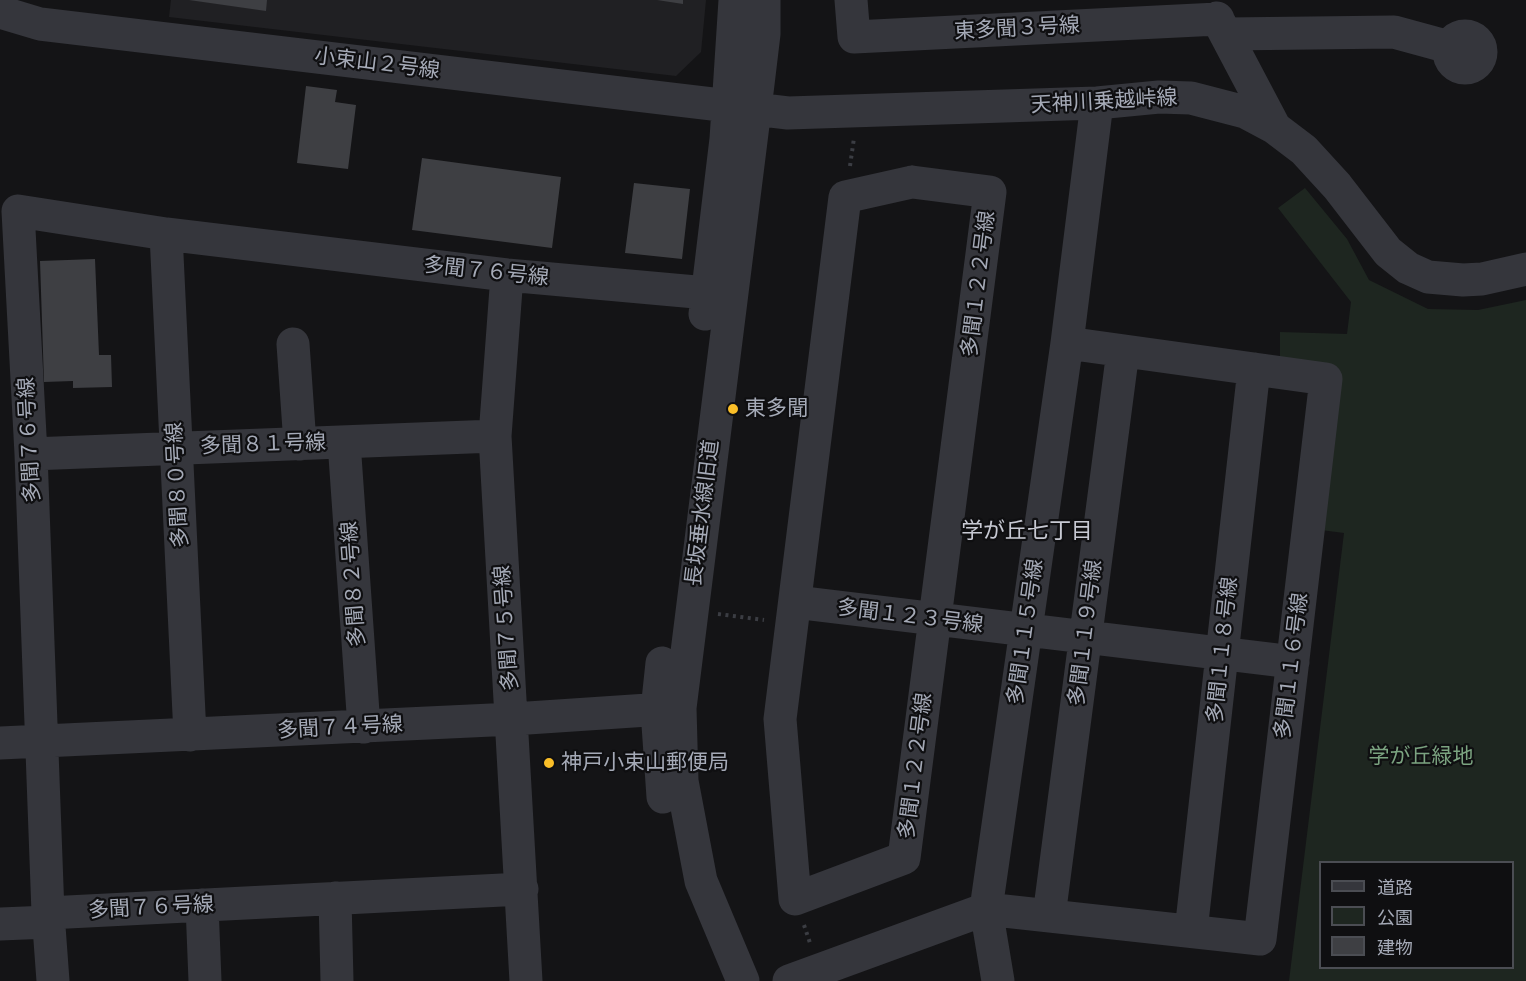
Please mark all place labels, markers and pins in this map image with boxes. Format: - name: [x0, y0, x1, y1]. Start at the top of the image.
- place label: 東多聞: [745, 396, 808, 422]
- marker: 東多聞: [726, 402, 740, 416]
- place label: 神戸小束山郵便局: [561, 750, 729, 776]
- marker: 神戸小束山郵便局: [542, 756, 556, 770]

